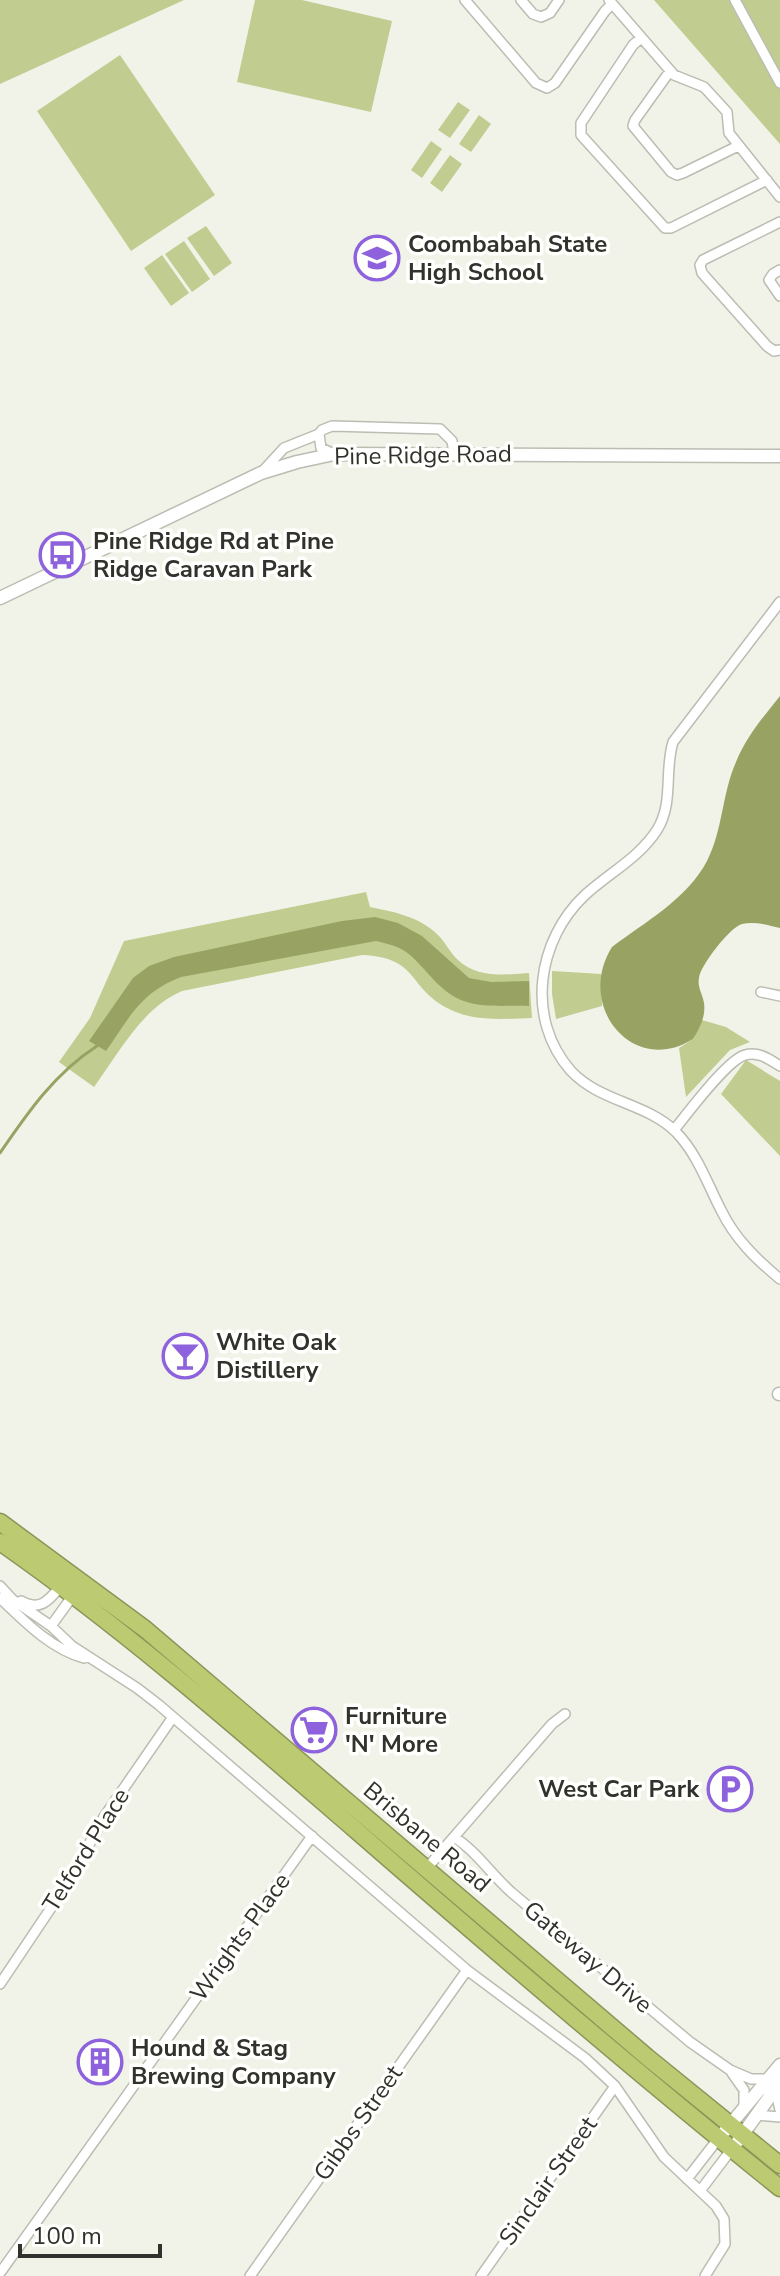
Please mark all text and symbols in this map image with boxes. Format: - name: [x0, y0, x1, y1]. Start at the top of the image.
- place label: Coombabah State High School: [408, 228, 607, 288]
- school or university icon: Coombabah State High School: [353, 234, 401, 282]
- street label: Pine Ridge Road: [334, 437, 512, 473]
- place label: Pine Ridge Rd at Pine Ridge Caravan Park: [93, 525, 334, 585]
- bus stop icon: Pine Ridge Rd at Pine Ridge Caravan Park: [38, 531, 86, 579]
- place label: White Oak Distillery: [216, 1326, 337, 1386]
- bar icon: White Oak Distillery: [161, 1332, 209, 1380]
- place label: Furniture 'N' More: [345, 1700, 447, 1760]
- supermarket icon: Furniture 'N' More: [290, 1706, 338, 1754]
- parking icon: West Car Park: [706, 1765, 754, 1813]
- place label: West Car Park: [538, 1773, 700, 1805]
- street label: Brisbane Road: [357, 1774, 497, 1900]
- street label: Telford Place: [35, 1782, 137, 1918]
- street label: Wrights Place: [182, 1866, 298, 2008]
- street label: Gateway Drive: [517, 1894, 659, 2020]
- place label: Hound & Stag Brewing Company: [131, 2032, 336, 2092]
- building icon: Hound & Stag Brewing Company: [76, 2038, 124, 2086]
- street label: Gibbs Street: [306, 2058, 410, 2187]
- street label: Sinclair Street: [492, 2110, 605, 2252]
- scale bar: [20, 2208, 160, 2258]
- text: 100 m: [32, 2220, 102, 2252]

